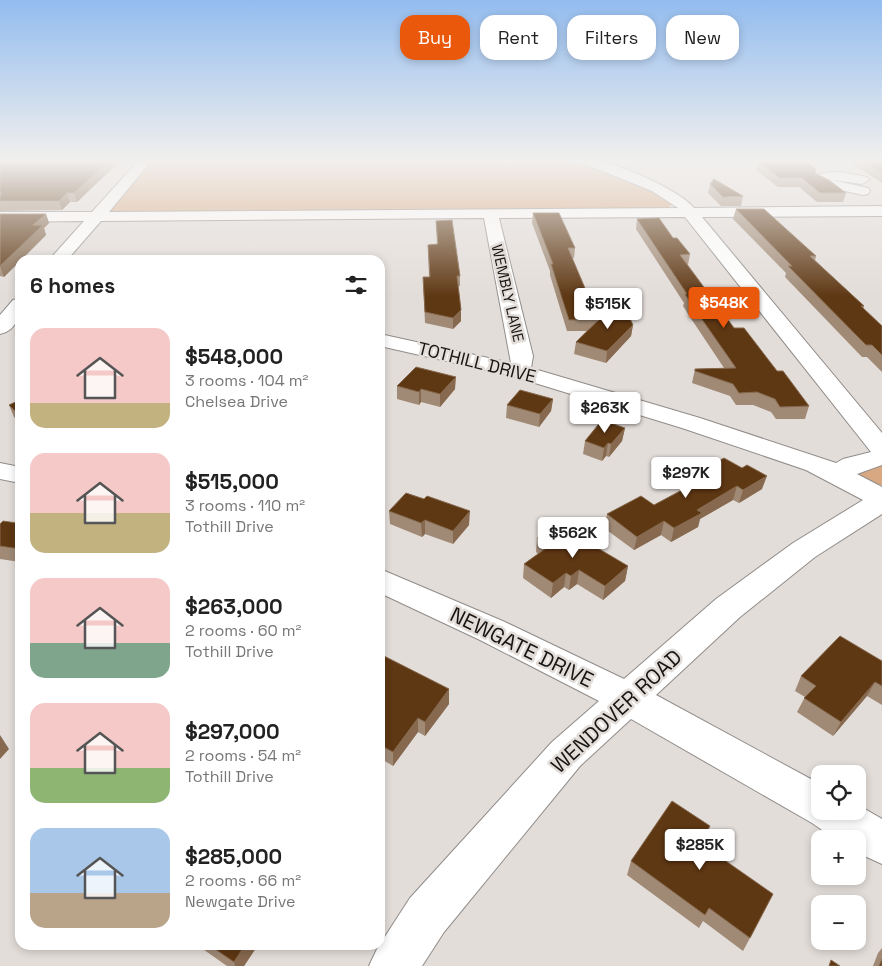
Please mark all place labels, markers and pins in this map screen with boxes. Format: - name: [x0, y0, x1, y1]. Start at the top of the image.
- pin: $548K: [689, 286, 759, 329]
- pin: $515K: [573, 288, 643, 330]
- pin: $263K: [570, 392, 640, 434]
- pin: $297K: [651, 456, 721, 499]
- pin: $562K: [538, 516, 608, 559]
- pin: $285K: [665, 828, 735, 871]

